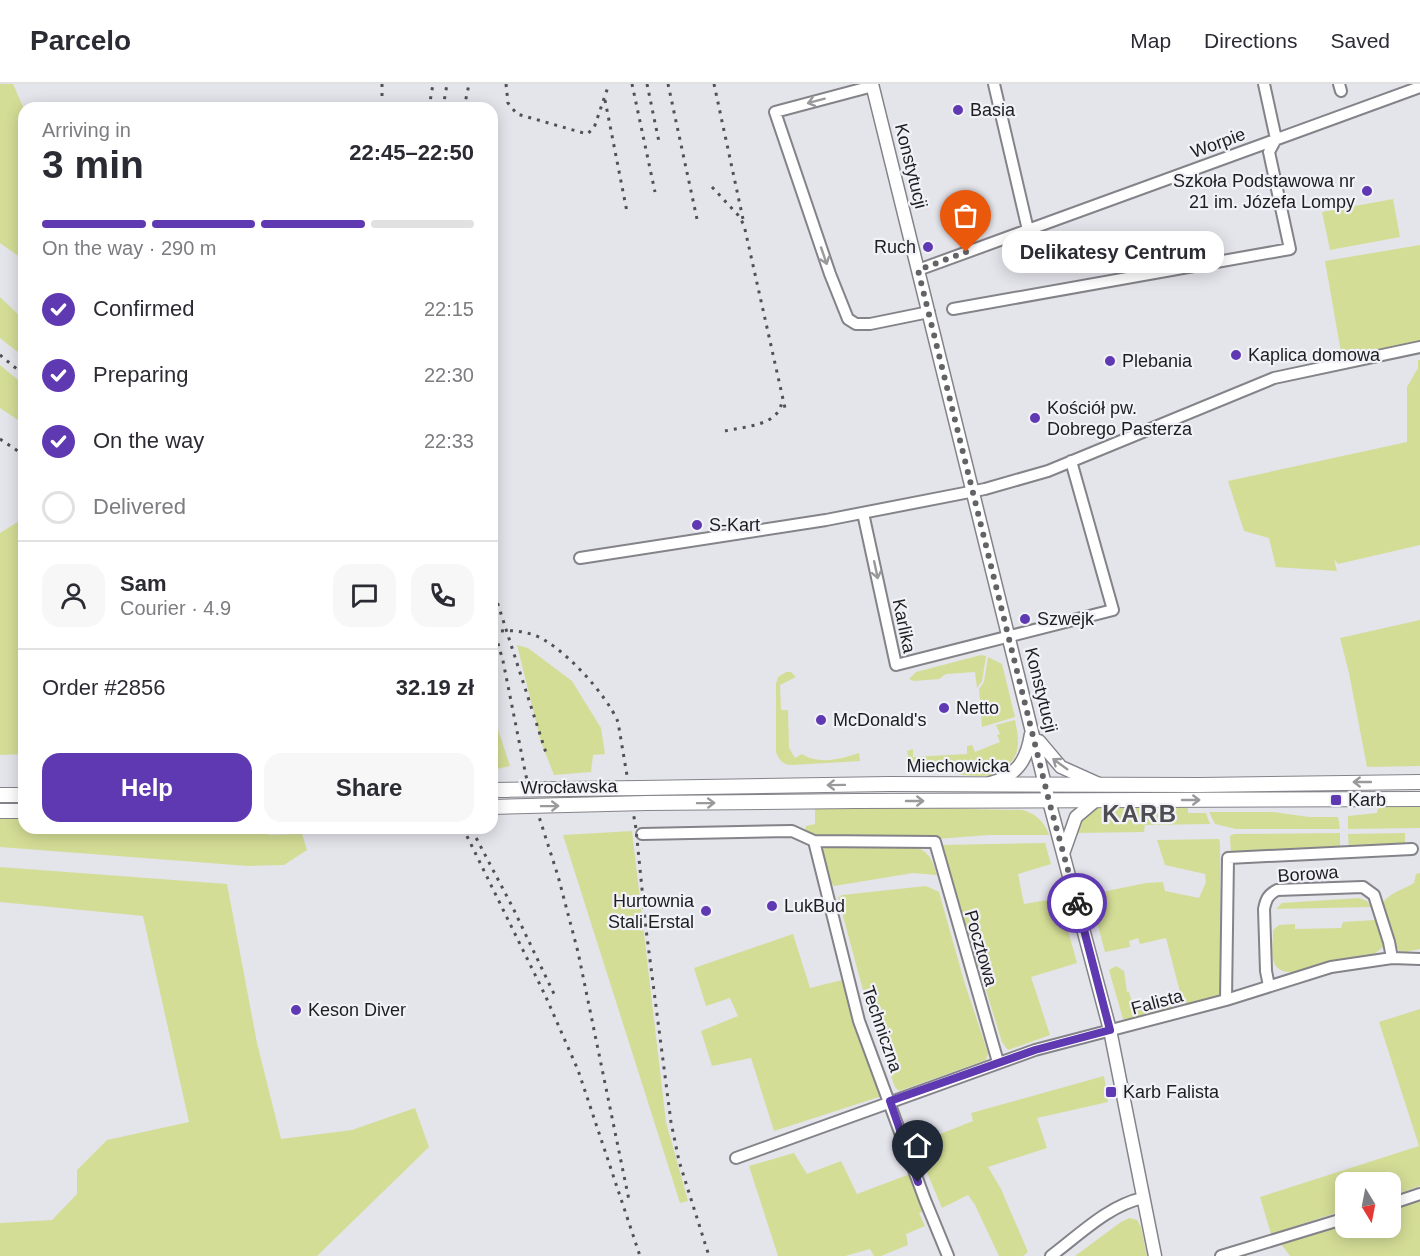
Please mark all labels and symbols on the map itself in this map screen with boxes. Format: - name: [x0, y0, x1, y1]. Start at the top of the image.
- one-way arrow: [807, 96, 826, 108]
- place label: Basia: [970, 100, 1016, 120]
- marker: Basia: [951, 103, 965, 117]
- street label: Konstytucji: [891, 121, 931, 211]
- street label: Worpie: [1188, 124, 1248, 162]
- place label: Szkoła Podstawowa nr 21 im. Józefa Lompy: [1173, 171, 1355, 212]
- marker: Szkoła Podstawowa nr 21 im. Józefa Lompy: [1360, 184, 1374, 198]
- pin: [940, 190, 991, 252]
- callout: Delikatesy Centrum: [1002, 231, 1224, 273]
- place label: Ruch: [874, 237, 916, 257]
- marker: Ruch: [921, 240, 935, 254]
- one-way arrow: [819, 246, 830, 265]
- place label: Kaplica domowa: [1248, 345, 1381, 365]
- marker: Kaplica domowa: [1229, 348, 1243, 362]
- place label: Plebania: [1122, 351, 1193, 371]
- marker: Plebania: [1103, 354, 1117, 368]
- place label: Kościół pw. Dobrego Pasterza: [1047, 398, 1193, 439]
- marker: Kościół pw. Dobrego Pasterza: [1028, 411, 1042, 425]
- place label: S-Kart: [709, 515, 760, 535]
- marker: S-Kart: [690, 518, 704, 532]
- one-way arrow: [871, 560, 882, 580]
- street label: Karlika: [888, 597, 920, 656]
- place label: Szwejk: [1037, 609, 1095, 629]
- marker: Szwejk: [1018, 612, 1032, 626]
- street label: Konstytucji: [1021, 645, 1061, 735]
- place label: Netto: [956, 698, 999, 718]
- marker: Netto: [937, 701, 951, 715]
- place label: McDonald's: [833, 710, 926, 730]
- marker: McDonald's: [814, 713, 828, 727]
- street label: Miechowicka: [906, 756, 1011, 776]
- one-way arrow: [1052, 758, 1068, 770]
- street label: Wrocławska: [520, 776, 618, 798]
- one-way arrow: [1352, 776, 1372, 788]
- one-way arrow: [827, 779, 847, 791]
- place label: Karb: [1348, 790, 1386, 810]
- marker: Karb: [1329, 793, 1343, 807]
- one-way arrow: [904, 795, 924, 807]
- one-way arrow: [1181, 795, 1201, 806]
- one-way arrow: [695, 797, 715, 809]
- one-way arrow: [540, 800, 560, 811]
- district label: KARB: [1102, 800, 1178, 827]
- street label: Borowa: [1277, 862, 1340, 886]
- courier: [1047, 873, 1107, 933]
- place label: Hurtownia Stali Erstal: [608, 891, 695, 932]
- place label: LukBud: [784, 896, 845, 916]
- marker: LukBud: [765, 899, 779, 913]
- marker: Hurtownia Stali Erstal: [699, 904, 713, 918]
- street label: Pocztowa: [961, 908, 1002, 989]
- street label: Techniczna: [858, 983, 906, 1076]
- street label: Falista: [1129, 985, 1186, 1019]
- place label: Keson Diver: [308, 1000, 406, 1020]
- marker: Keson Diver: [289, 1003, 303, 1017]
- place label: Karb Falista: [1123, 1082, 1220, 1102]
- marker: Karb Falista: [1104, 1085, 1118, 1099]
- pin: [892, 1120, 943, 1182]
- north arrow: [1335, 1172, 1401, 1238]

